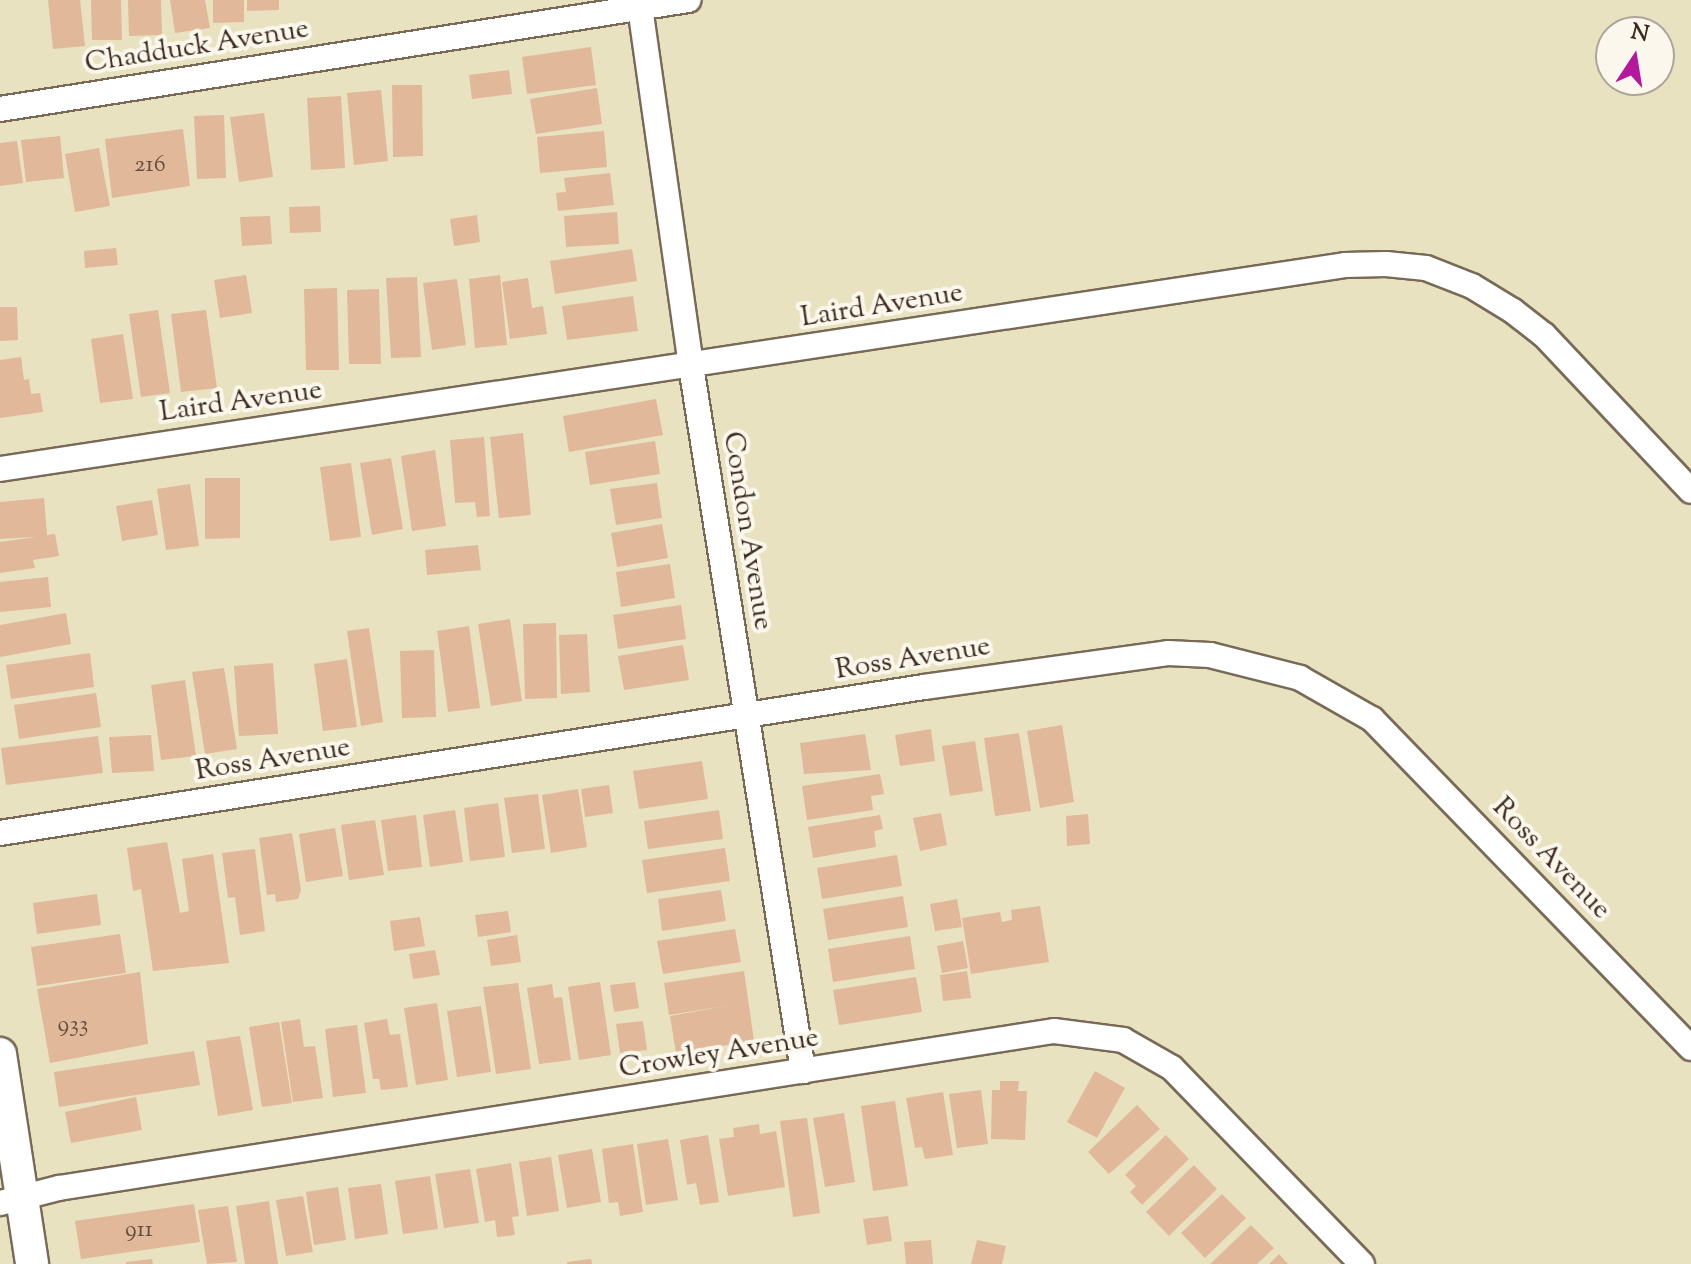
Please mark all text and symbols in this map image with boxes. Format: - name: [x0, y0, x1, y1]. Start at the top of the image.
- street label: Chadduck Avenue: [83, 13, 311, 81]
- north arrow: [1595, 16, 1675, 96]
- text: N: [1628, 17, 1651, 52]
- house number: 216: [134, 152, 166, 180]
- street label: Laird Avenue: [799, 277, 965, 335]
- street label: Laird Avenue: [158, 374, 324, 430]
- street label: Condon Avenue: [715, 429, 779, 633]
- street label: Ross Avenue: [833, 630, 993, 688]
- street label: Ross Avenue: [193, 731, 353, 789]
- street label: Ross Avenue: [1485, 791, 1617, 927]
- house number: 933: [57, 1012, 89, 1040]
- street label: Crowley Avenue: [617, 1022, 821, 1086]
- house number: 911: [125, 1217, 153, 1245]

